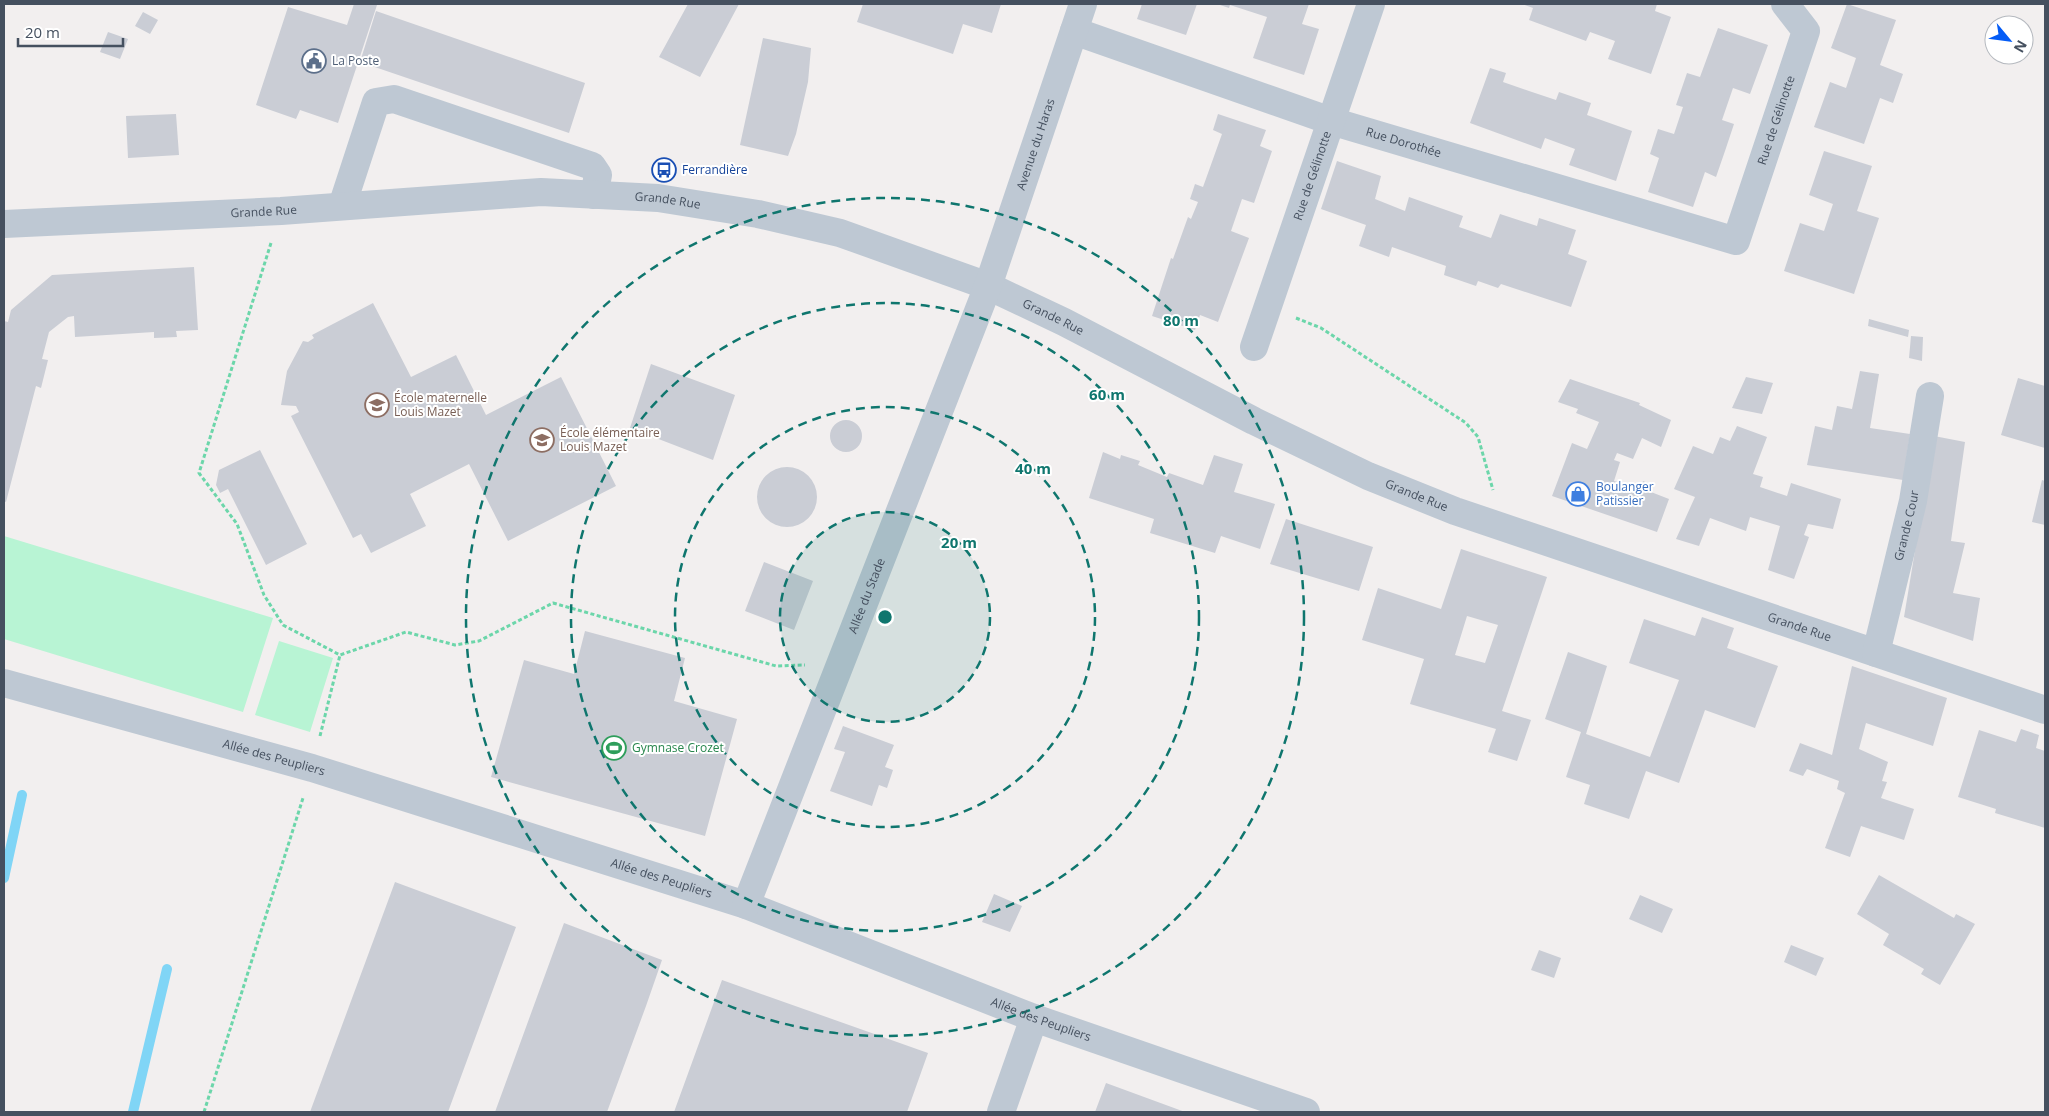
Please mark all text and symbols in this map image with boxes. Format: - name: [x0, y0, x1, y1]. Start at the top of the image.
- scale bar: [18, 15, 122, 47]
- north arrow: [1984, 15, 2034, 65]
- text: 20 m: [25, 22, 60, 42]
- text: N: [2010, 37, 2032, 56]
- public building icon: La Poste: [301, 48, 327, 74]
- place label: La Poste: [332, 52, 379, 69]
- street label: Rue de Gélinotte: [1753, 73, 1799, 167]
- street label: Avenue du Haras: [1012, 96, 1059, 192]
- street label: Rue Dorothée: [1364, 123, 1444, 161]
- street label: Rue de Gélinotte: [1289, 128, 1335, 222]
- bus stop icon: Ferrandière: [651, 157, 677, 183]
- place label: Ferrandière: [682, 161, 748, 178]
- street label: Grande Rue: [634, 188, 702, 213]
- street label: Grande Rue: [230, 201, 298, 221]
- street label: Grande Rue: [1020, 295, 1087, 339]
- text: 80 m: [1163, 310, 1199, 330]
- text: 60 m: [1089, 384, 1125, 404]
- place label: École maternelle Louis Mazet: [394, 389, 487, 420]
- school or university icon: École maternelle Louis Mazet: [364, 392, 390, 418]
- place label: École élémentaire Louis Mazet: [560, 424, 660, 455]
- school or university icon: École élémentaire Louis Mazet: [529, 427, 555, 453]
- text: 40 m: [1015, 458, 1051, 478]
- street label: Grande Rue: [1383, 475, 1451, 515]
- place label: Boulanger Patissier: [1596, 478, 1654, 509]
- shop icon: Boulanger Patissier: [1565, 481, 1591, 507]
- street label: Grande Cour: [1890, 489, 1923, 563]
- text: 20 m: [941, 532, 977, 552]
- street label: Allée du Stade: [844, 555, 889, 636]
- centre of rings: [876, 608, 894, 626]
- street label: Grande Rue: [1765, 608, 1834, 645]
- street label: Allée des Peupliers: [221, 735, 328, 780]
- sports icon: Gymnase Crozet: [601, 735, 627, 761]
- place label: Gymnase Crozet: [632, 739, 724, 756]
- street label: Allée des Peupliers: [609, 854, 715, 902]
- street label: Allée des Peupliers: [989, 993, 1094, 1045]

